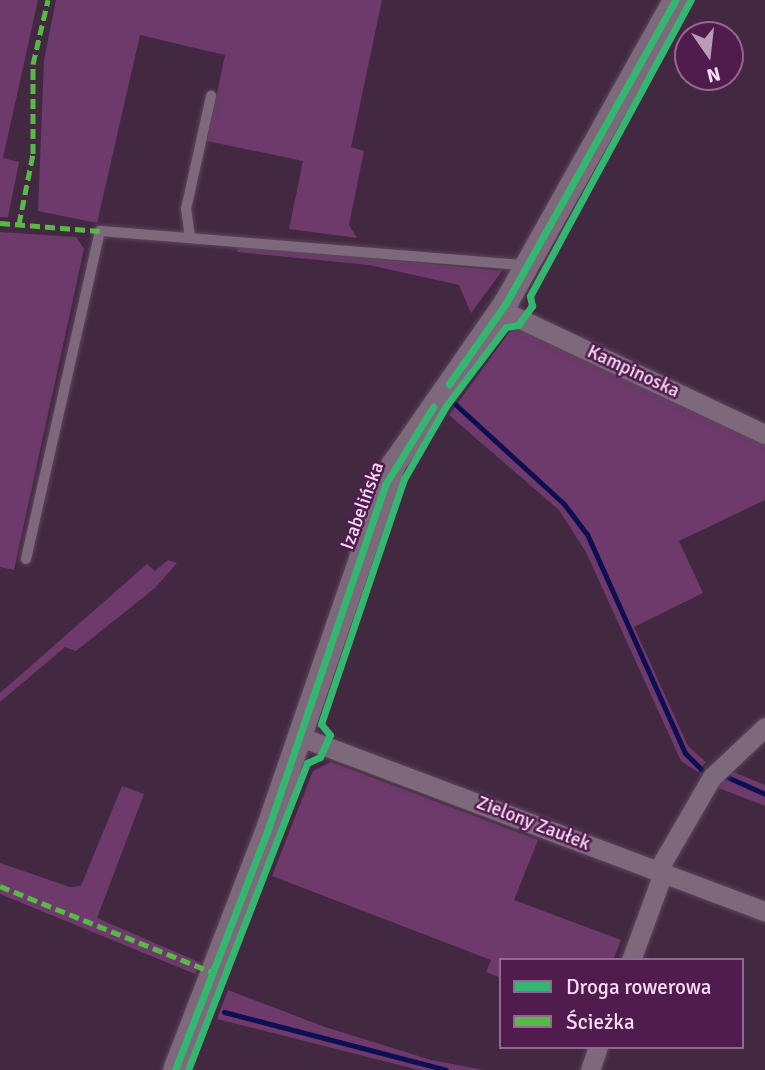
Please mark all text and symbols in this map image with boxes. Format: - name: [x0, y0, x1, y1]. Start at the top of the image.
- north arrow: [674, 21, 744, 91]
- text: N: [704, 61, 723, 88]
- street label: Kampinoska: [583, 341, 683, 403]
- street label: Izabelińska: [337, 459, 389, 553]
- street label: Zielony Zaułek: [473, 792, 593, 856]
- legend: [499, 958, 744, 1049]
- text: Droga rowerowa: [566, 974, 711, 1000]
- text: Ścieżka: [566, 1009, 635, 1035]

